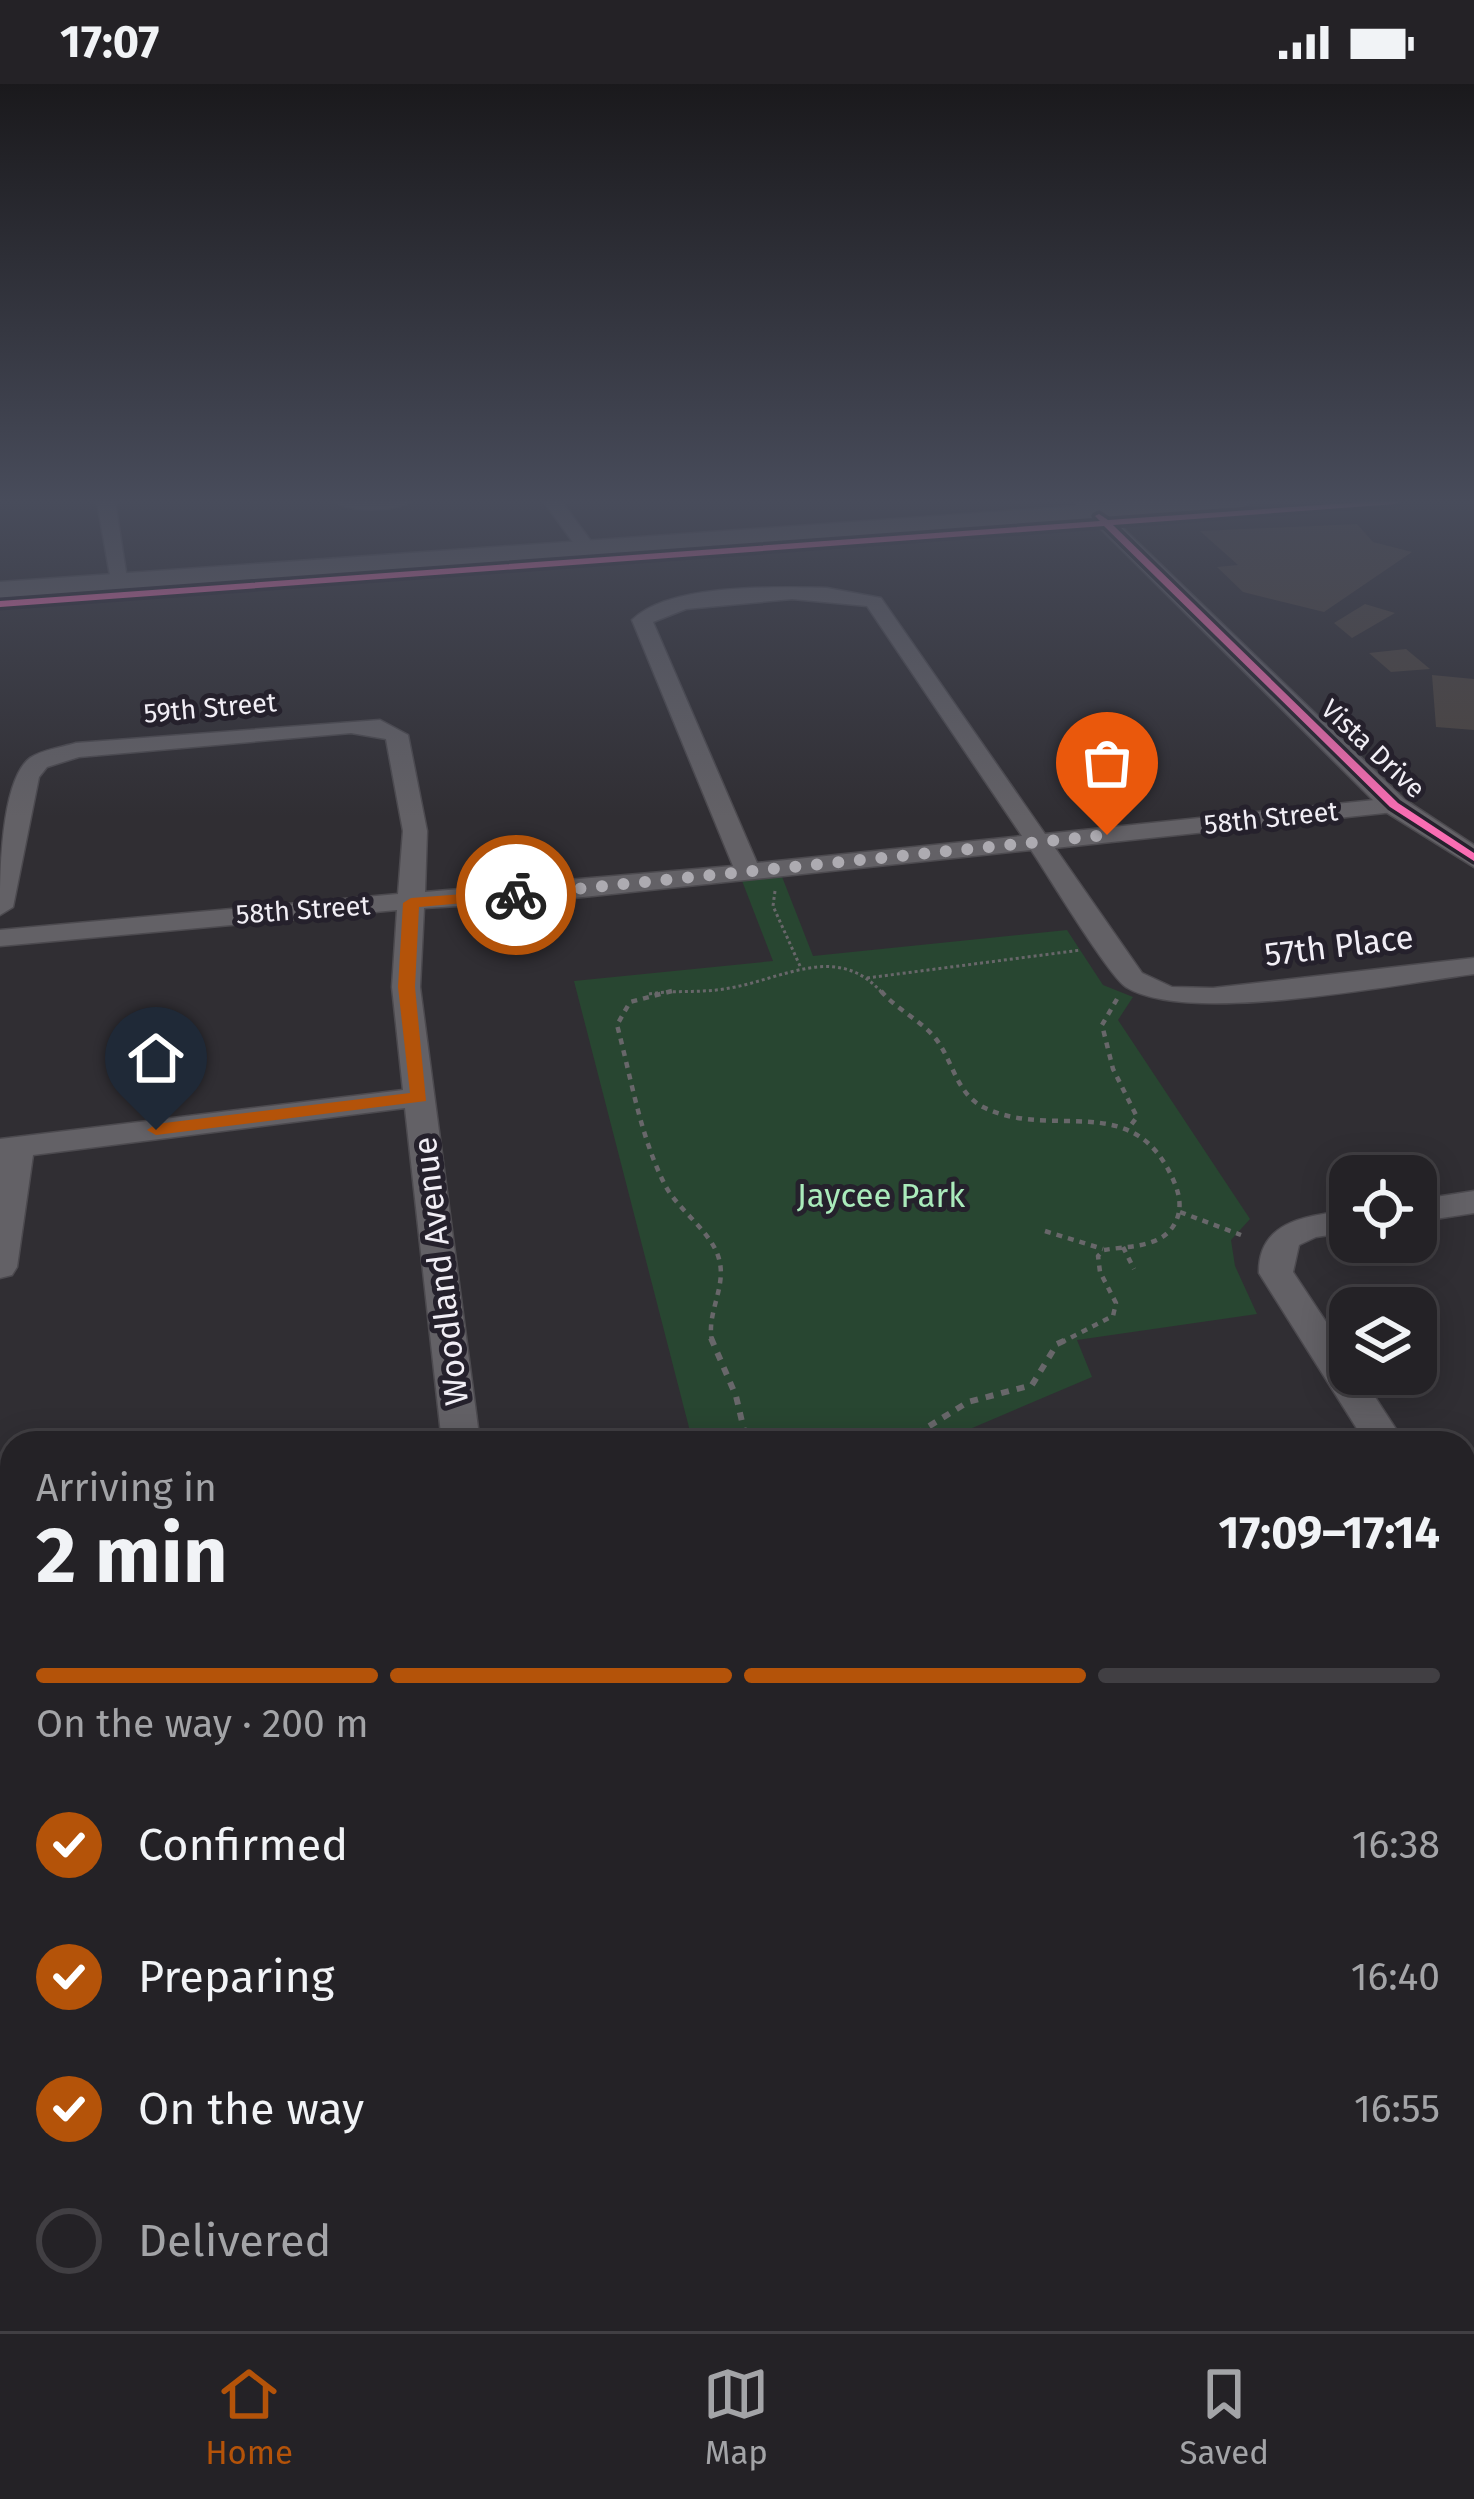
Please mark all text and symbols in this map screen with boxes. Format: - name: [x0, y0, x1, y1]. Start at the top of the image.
- text: 17:07: [60, 15, 159, 69]
- street label: 59th Street: [142, 686, 278, 730]
- street label: Vista Drive: [1315, 693, 1431, 805]
- pin: [1056, 712, 1158, 835]
- icon: bag: [1074, 730, 1140, 796]
- street label: 58th Street: [1203, 795, 1340, 841]
- courier: [456, 835, 576, 955]
- icon: bike: [483, 862, 549, 928]
- street label: 58th Street: [235, 889, 371, 931]
- street label: 57th Place: [1262, 917, 1416, 975]
- pin: [105, 1007, 207, 1130]
- icon: home: [123, 1025, 189, 1091]
- street label: Woodland Avenue: [405, 1135, 477, 1407]
- map controls: [1329, 1155, 1437, 1395]
- button: locate: [1329, 1155, 1437, 1263]
- park label: Jaycee Park: [797, 1176, 965, 1216]
- button: layers: [1329, 1287, 1437, 1395]
- text: Arriving in: [36, 1465, 217, 1511]
- text: 17:09–17:14: [1218, 1506, 1440, 1560]
- text: 2 min: [36, 1509, 228, 1603]
- text: On the way · 200 m: [36, 1701, 369, 1747]
- icon: check: [36, 1812, 102, 1878]
- text: Confirmed: [138, 1818, 348, 1872]
- text: 16:38: [1352, 1822, 1440, 1868]
- icon: check: [36, 1944, 102, 2010]
- text: Preparing: [138, 1950, 334, 2004]
- text: 16:40: [1351, 1954, 1440, 2000]
- icon: check: [36, 2076, 102, 2142]
- text: On the way: [138, 2082, 364, 2136]
- text: 16:55: [1354, 2086, 1440, 2132]
- text: Delivered: [138, 2214, 331, 2268]
- tab: Home: [205, 2361, 293, 2473]
- tab: Map: [703, 2361, 769, 2473]
- tab: Saved: [1180, 2361, 1269, 2473]

